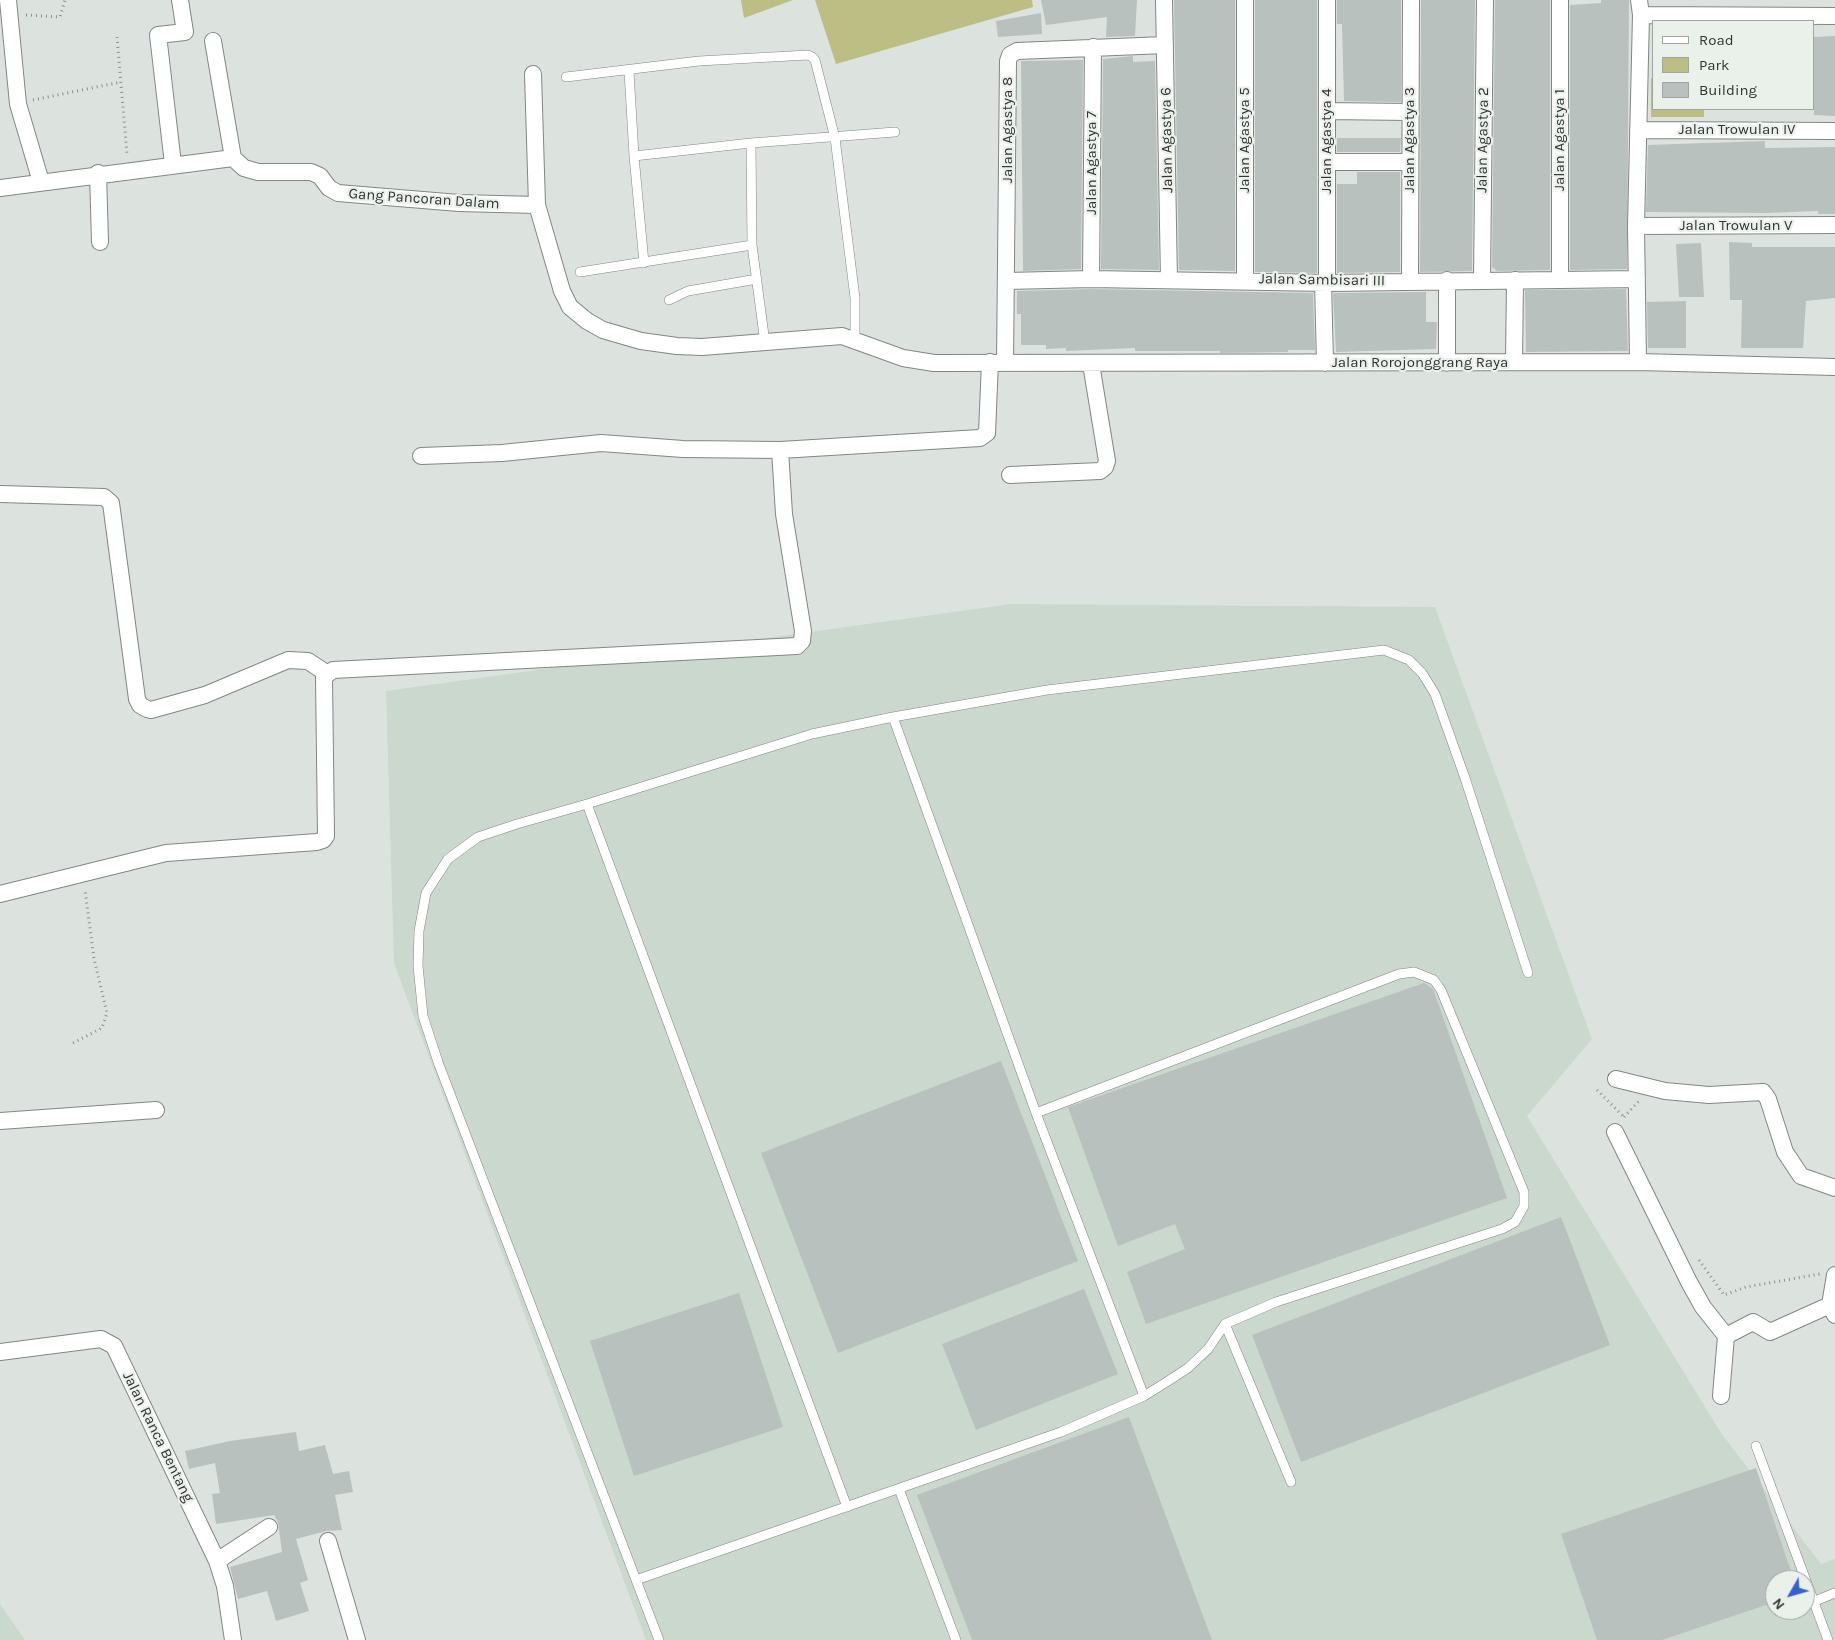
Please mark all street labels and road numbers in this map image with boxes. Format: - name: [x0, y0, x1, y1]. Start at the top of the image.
- street label: Jalan Agastya 8: [999, 77, 1017, 183]
- street label: Jalan Agastya 6: [1157, 87, 1177, 193]
- street label: Jalan Agastya 5: [1236, 87, 1254, 193]
- street label: Jalan Agastya 3: [1401, 87, 1419, 193]
- street label: Jalan Agastya 2: [1473, 87, 1493, 193]
- street label: Jalan Agastya 4: [1318, 88, 1336, 194]
- street label: Jalan Agastya 1: [1551, 89, 1569, 191]
- street label: Jalan Agastya 7: [1083, 111, 1101, 215]
- street label: Jalan Trowulan IV: [1678, 121, 1796, 139]
- street label: Gang Pancoran Dalam: [348, 185, 500, 213]
- street label: Jalan Trowulan V: [1680, 217, 1792, 235]
- street label: Jalan Sambisari III: [1259, 270, 1385, 290]
- street label: Jalan Rorojonggrang Raya: [1332, 354, 1508, 372]
- street label: Jalan Ranca Bentang: [119, 1369, 197, 1505]

